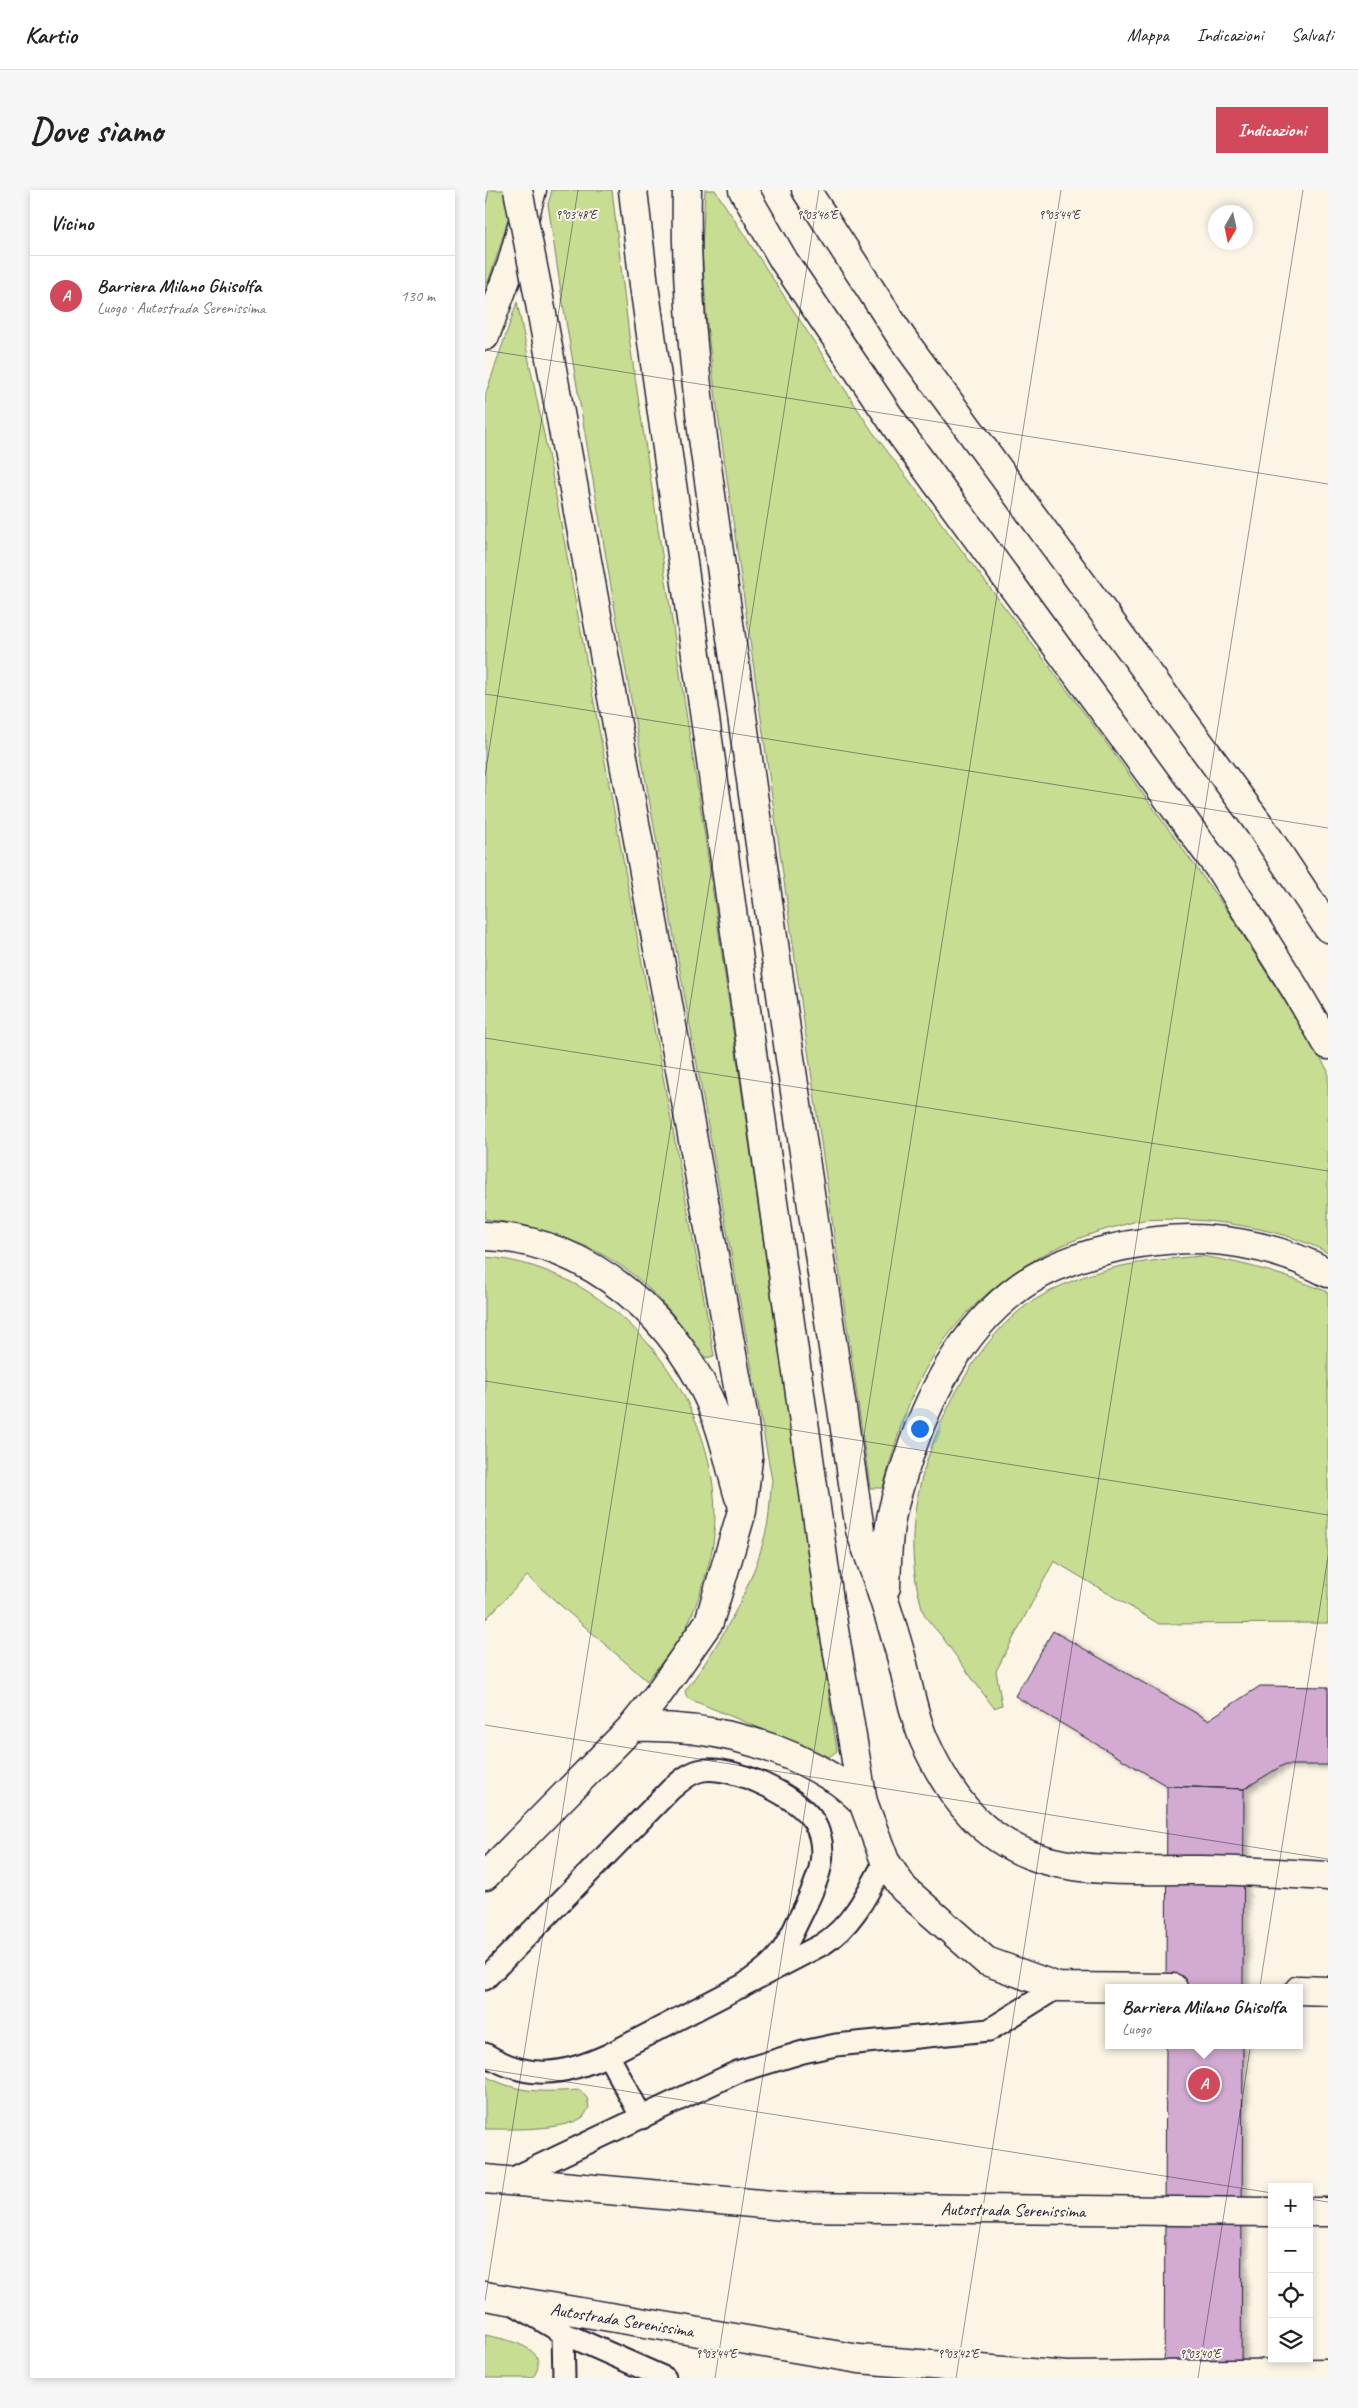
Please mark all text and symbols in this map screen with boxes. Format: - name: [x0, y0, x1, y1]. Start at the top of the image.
- text: Kartio: [25, 20, 77, 50]
- text: Mappa: [1127, 24, 1169, 46]
- text: Indicazioni: [1197, 24, 1263, 46]
- text: Salvati: [1291, 24, 1333, 46]
- button: Indicazioni: [1216, 107, 1328, 153]
- text: Dove siamo: [30, 108, 163, 153]
- north arrow: [1208, 205, 1253, 250]
- text: 9°03'48"E: [556, 207, 598, 223]
- text: 9°03'46"E: [797, 207, 839, 223]
- text: 9°03'44"E: [1039, 207, 1081, 223]
- text: Vicino: [50, 210, 93, 236]
- text: Barriera Milano Ghisolfa: [97, 274, 261, 298]
- text: A: [62, 286, 70, 306]
- text: 130 m: [401, 286, 435, 306]
- text: Luogo · Autostrada Serenissima: [97, 298, 265, 318]
- your location: [907, 1416, 933, 1442]
- popup: [1105, 1984, 1303, 2049]
- text: Barriera Milano Ghisolfa: [1122, 1995, 1286, 2019]
- text: Luogo: [1122, 2019, 1151, 2039]
- pin: A: [1188, 2065, 1220, 2103]
- map controls: [1268, 2183, 1313, 2363]
- button: +: [1268, 2183, 1313, 2228]
- street label: Autostrada Serenissima: [941, 2198, 1087, 2222]
- button: −: [1268, 2228, 1313, 2273]
- button: locate: [1268, 2273, 1313, 2318]
- street label: Autostrada Serenissima: [549, 2298, 697, 2342]
- button: layers: [1268, 2318, 1313, 2363]
- text: 9°03'44"E: [696, 2346, 738, 2362]
- text: 9°03'42"E: [938, 2346, 980, 2362]
- text: 9°03'40"E: [1180, 2346, 1222, 2362]

